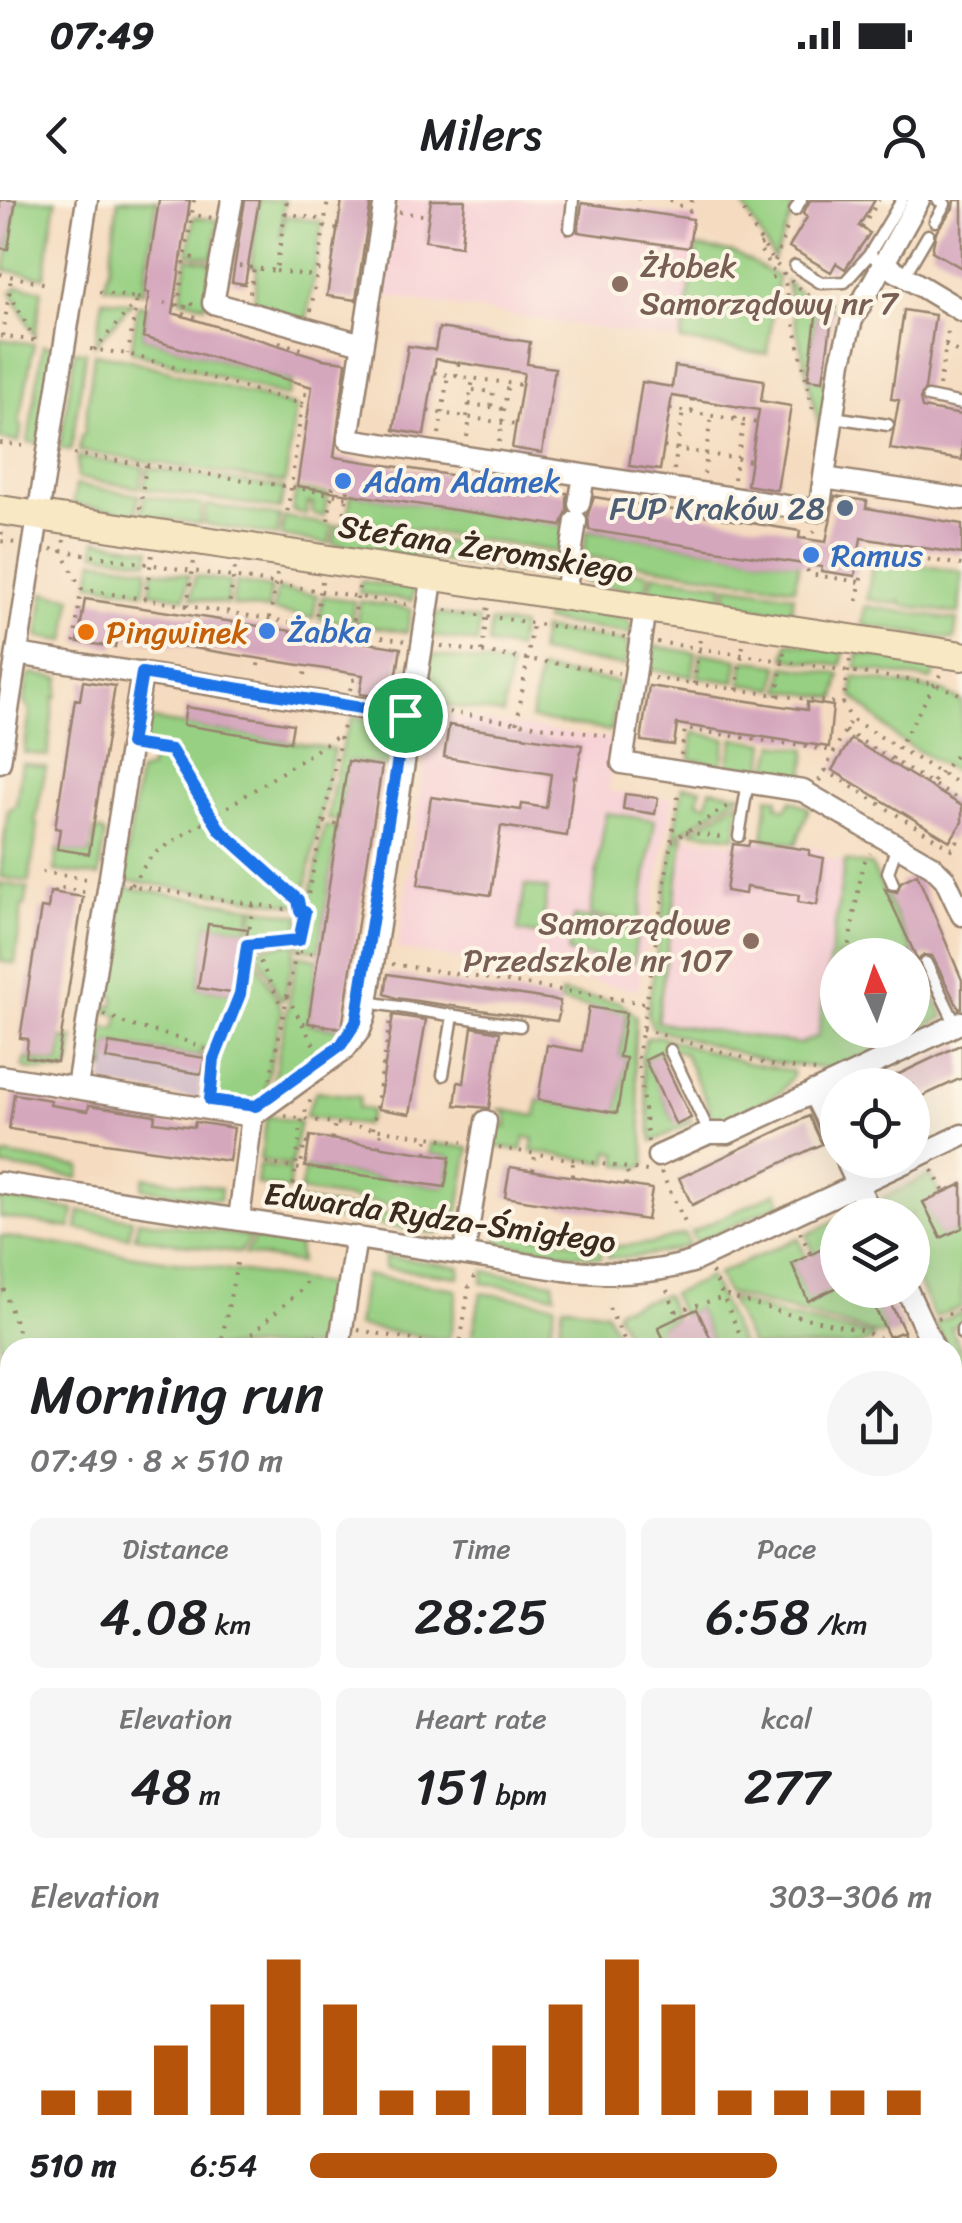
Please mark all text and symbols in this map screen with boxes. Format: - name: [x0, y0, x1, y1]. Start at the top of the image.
- text: 07:49: [50, 2, 154, 69]
- text: Milers: [420, 95, 542, 175]
- icon: back: [30, 108, 85, 163]
- icon: person: [877, 108, 932, 163]
- place label: Żłobek Samorządowy nr 7: [640, 238, 900, 332]
- marker: Żłobek Samorządowy nr 7: [609, 273, 631, 295]
- place label: Adam Adamek: [362, 453, 561, 510]
- marker: Adam Adamek: [332, 470, 354, 492]
- place label: FUP Kraków 28: [609, 480, 825, 537]
- marker: FUP Kraków 28: [834, 497, 856, 519]
- street label: Stefana Żeromskiego: [334, 498, 638, 600]
- place label: Ramus: [831, 527, 923, 584]
- marker: Ramus: [800, 544, 822, 566]
- place label: Żabka: [287, 603, 372, 660]
- place label: Pingwinek: [106, 604, 248, 661]
- marker: Żabka: [256, 620, 278, 642]
- marker: Pingwinek: [75, 621, 97, 643]
- pin: [363, 673, 448, 758]
- icon: arrive: [378, 688, 433, 743]
- place label: Samorządowe Przedszkole nr 107: [463, 895, 733, 989]
- marker: Samorządowe Przedszkole nr 107: [740, 930, 762, 952]
- north arrow: [820, 938, 930, 1048]
- map controls: [820, 938, 930, 1308]
- button: locate: [820, 1068, 930, 1178]
- street label: Edwarda Rydza-Śmigłego: [260, 1165, 620, 1271]
- button: layers: [820, 1198, 930, 1308]
- text: Morning run: [30, 1346, 324, 1443]
- button: share: [827, 1371, 932, 1476]
- text: 07:49 · 8 × 510 m: [30, 1432, 283, 1489]
- text: Distance: [122, 1524, 228, 1573]
- text: Time: [451, 1524, 511, 1573]
- text: Pace: [757, 1524, 816, 1573]
- text: 4.08: [99, 1573, 208, 1662]
- text: 28:25: [414, 1573, 548, 1662]
- text: 6:58: [706, 1573, 810, 1662]
- text: km: [208, 1600, 251, 1649]
- text: /km: [810, 1600, 868, 1649]
- text: Elevation: [119, 1694, 232, 1743]
- text: Heart rate: [415, 1694, 547, 1743]
- text: kcal: [761, 1694, 812, 1743]
- text: 48: [130, 1743, 192, 1832]
- text: 151: [415, 1743, 488, 1832]
- text: 277: [744, 1743, 830, 1832]
- text: m: [192, 1770, 220, 1819]
- text: bpm: [488, 1770, 547, 1819]
- text: Elevation: [30, 1868, 160, 1925]
- text: 303–306 m: [770, 1868, 932, 1925]
- text: 510 m: [30, 2137, 116, 2194]
- text: 6:54: [190, 2137, 257, 2194]

